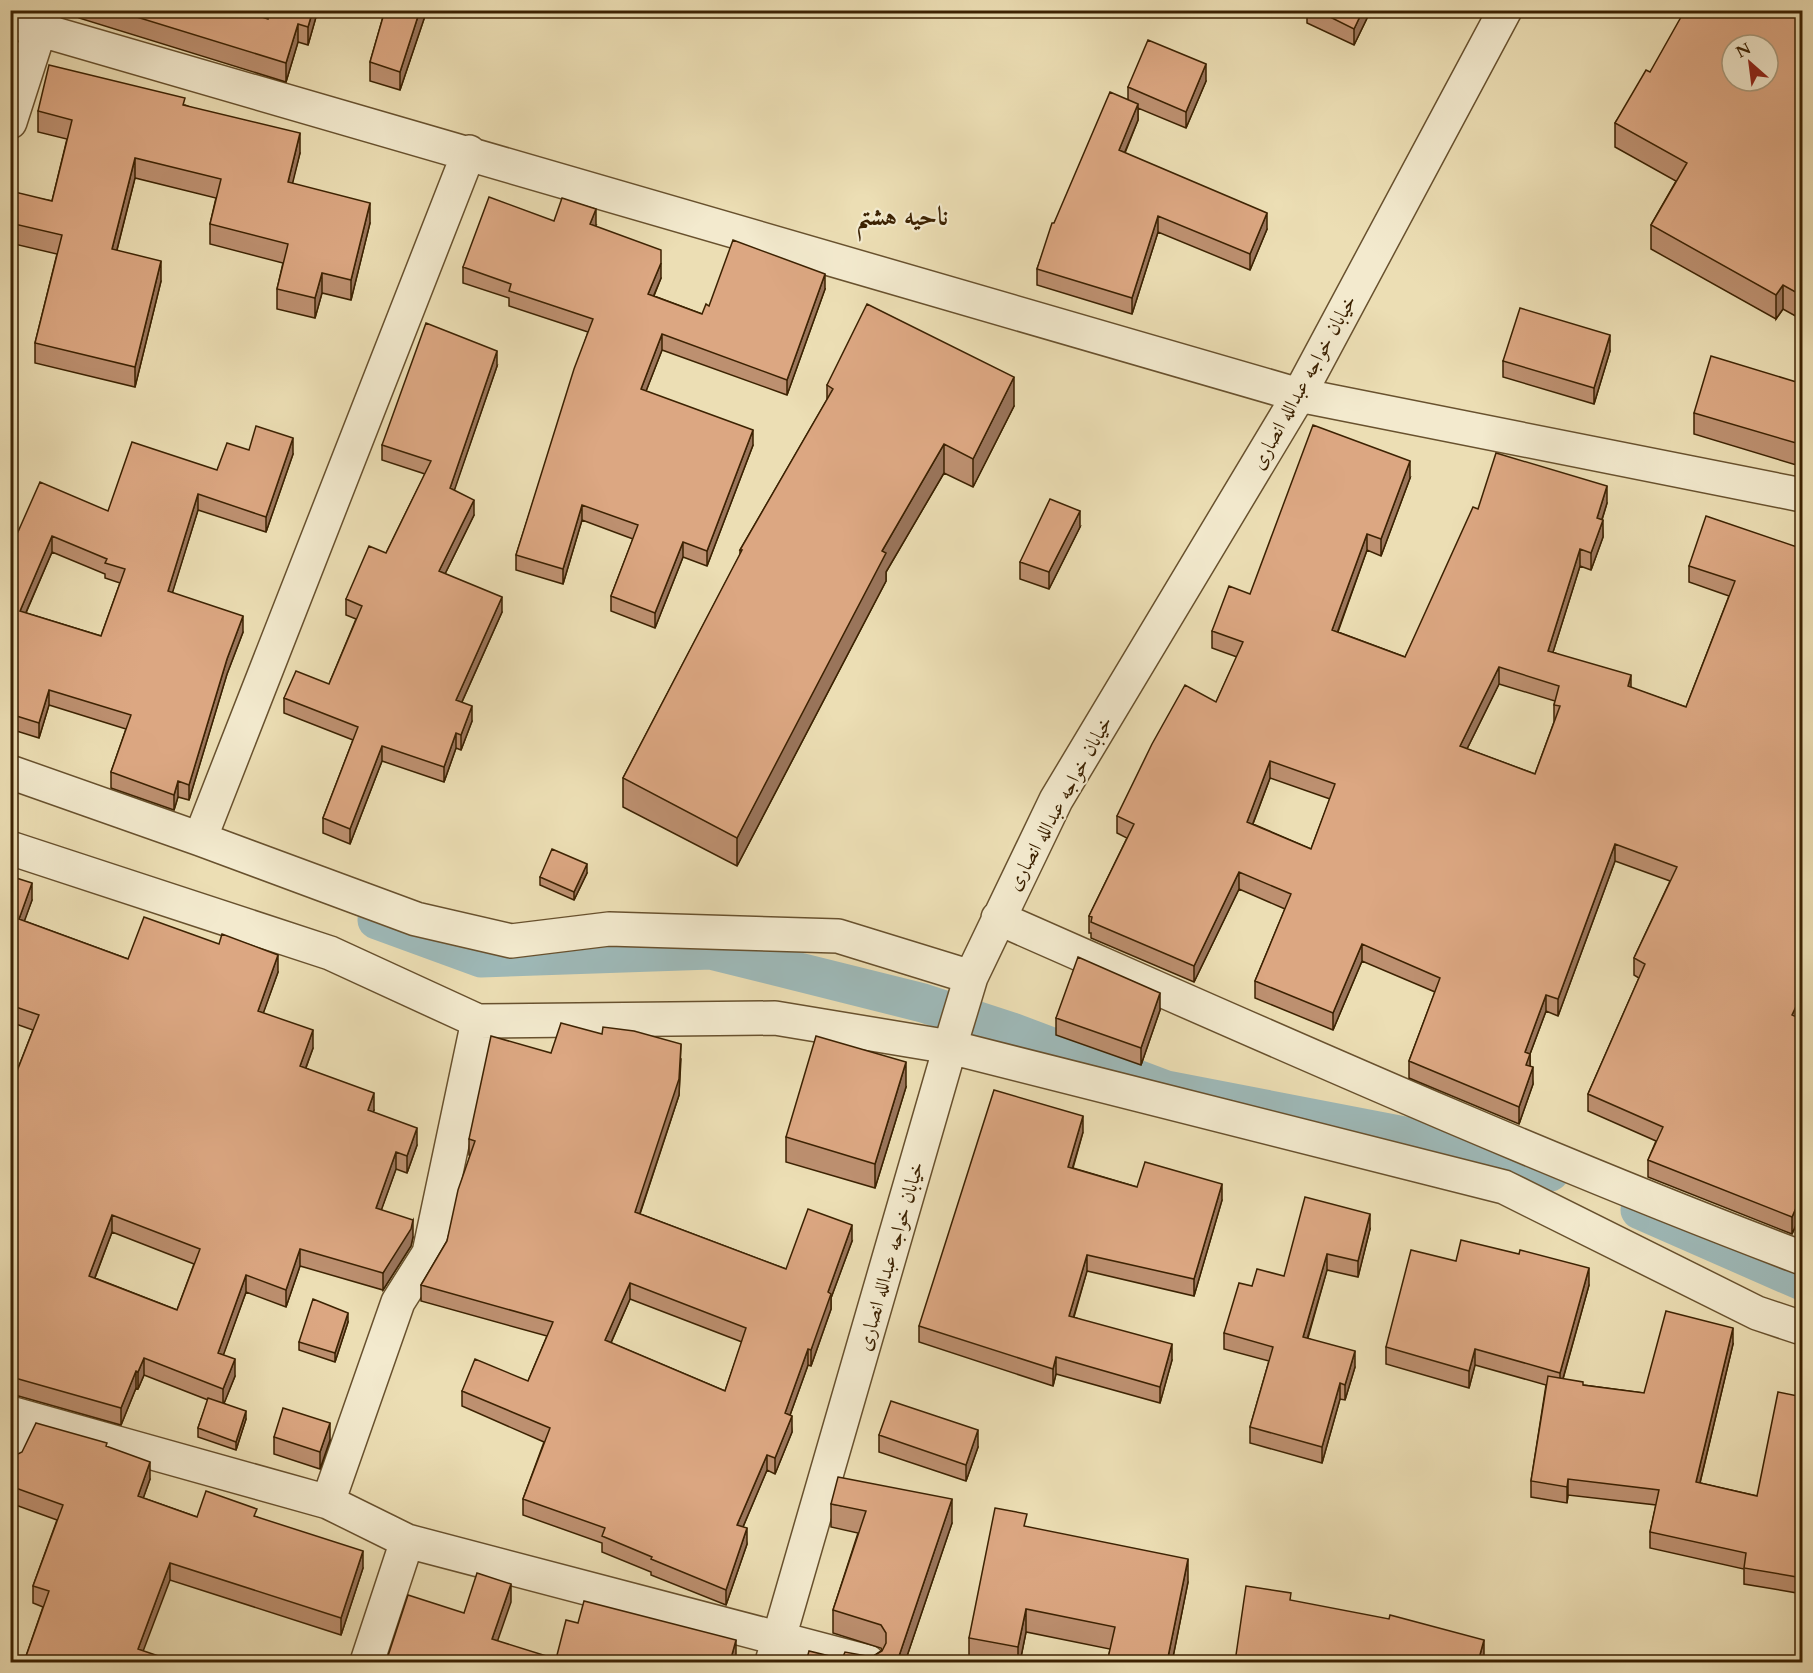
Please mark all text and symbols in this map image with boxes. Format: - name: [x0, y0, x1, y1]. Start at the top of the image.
- north arrow: [1720, 33, 1780, 93]
- text: N: [1732, 38, 1755, 64]
- district label: ناحیه هشتم: [856, 199, 948, 242]
- street label: خیابان خواجه عبدالله انصاری: [1244, 290, 1363, 474]
- street label: خیابان خواجه عبدالله انصاری: [1000, 711, 1119, 895]
- street label: خیابان خواجه عبدالله انصاری: [851, 1158, 930, 1354]

